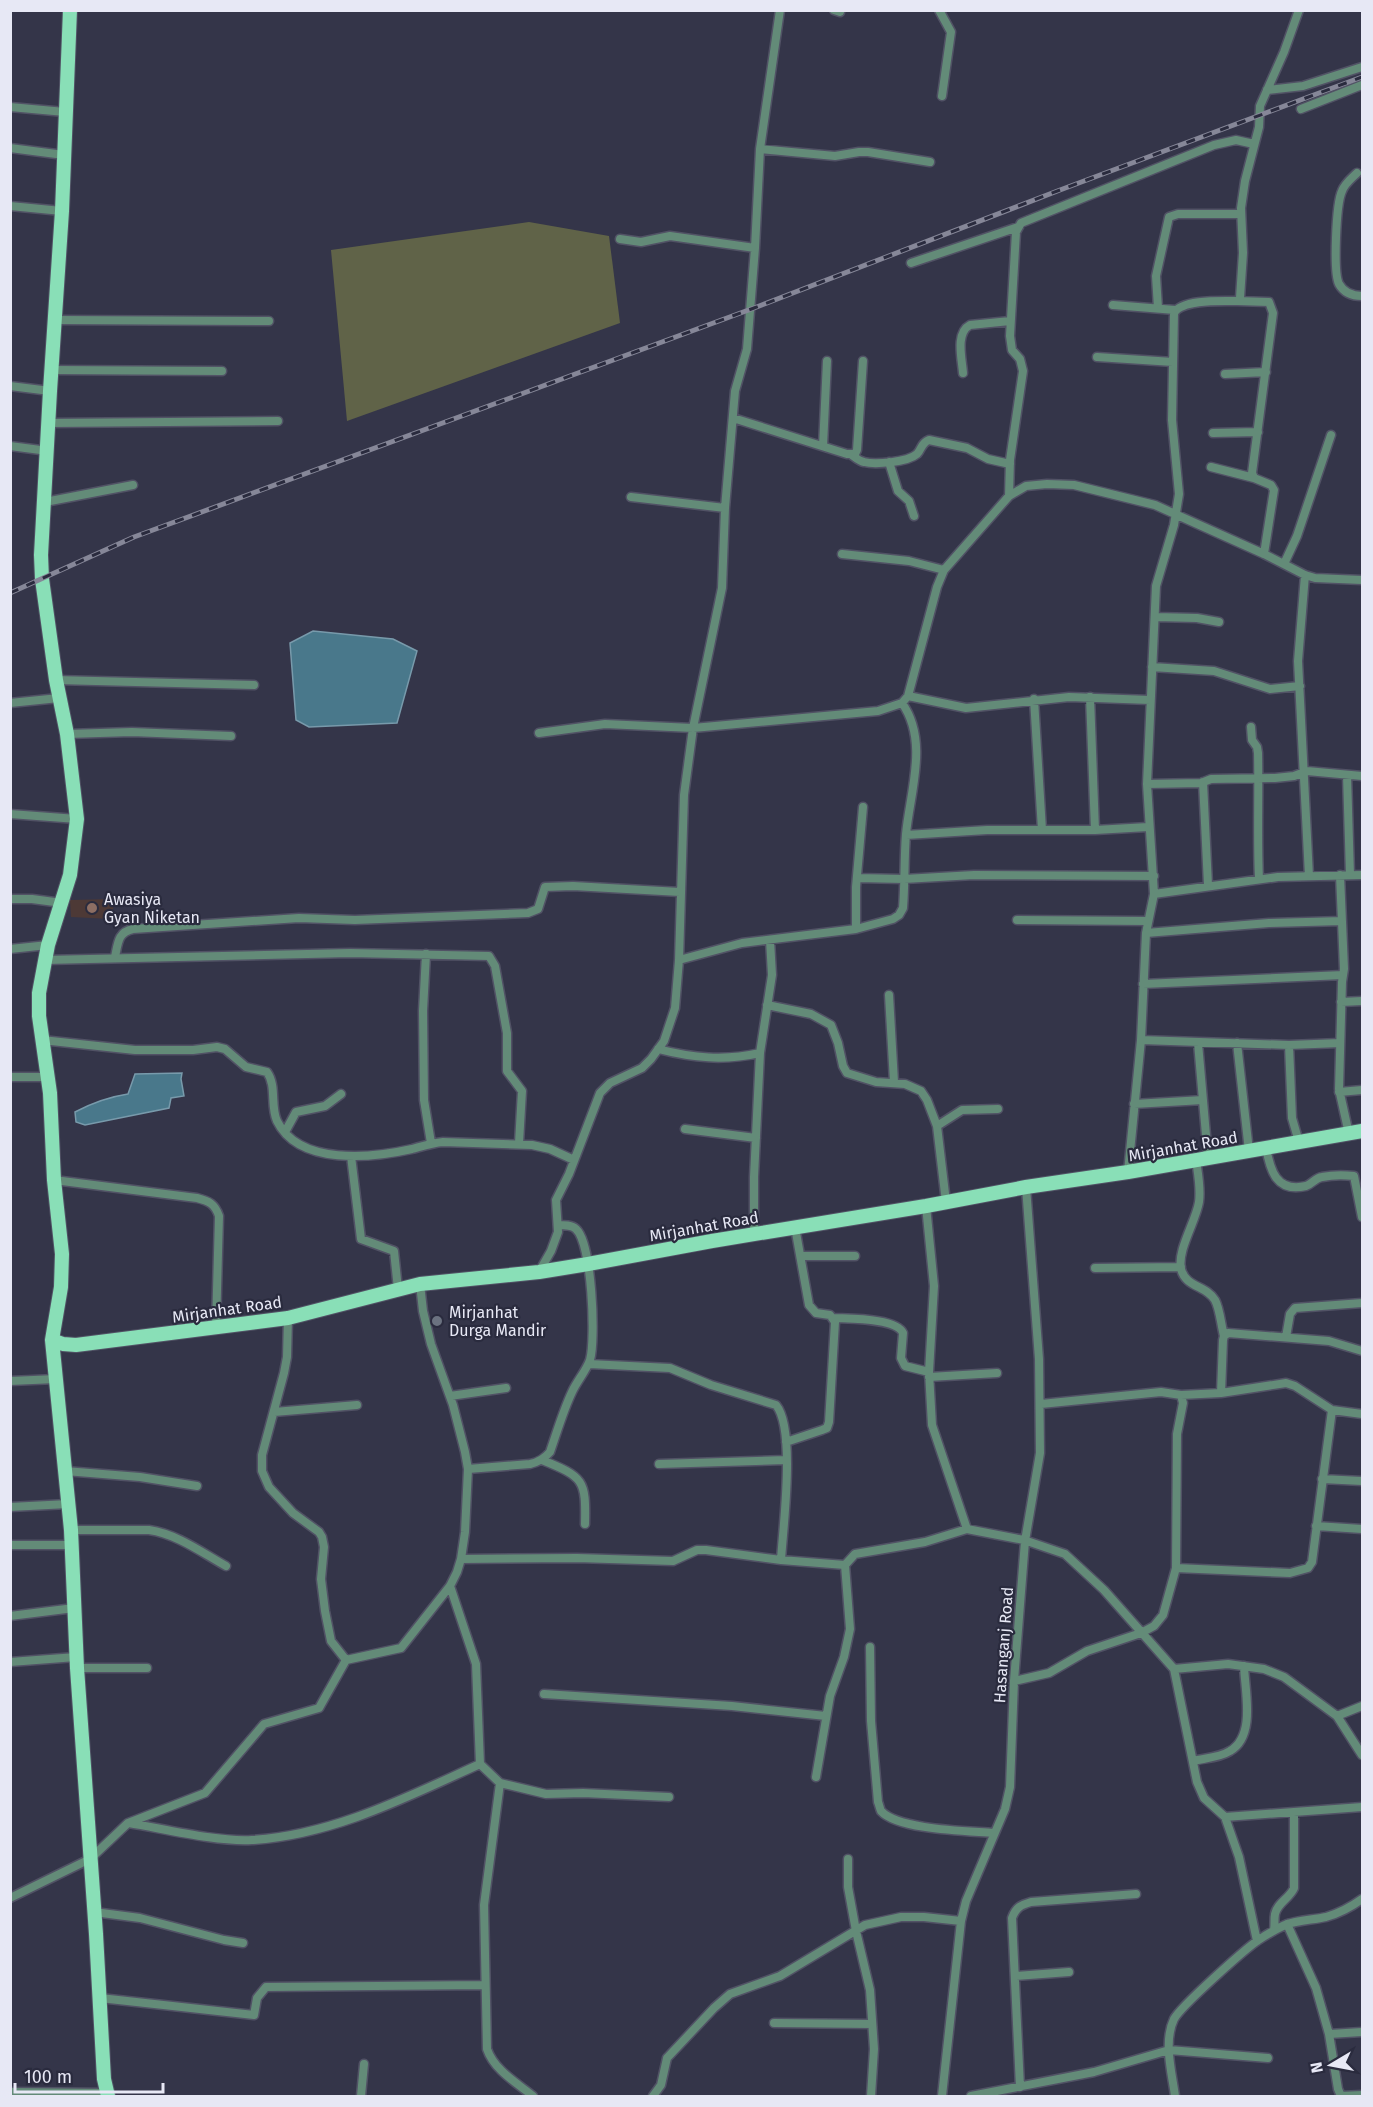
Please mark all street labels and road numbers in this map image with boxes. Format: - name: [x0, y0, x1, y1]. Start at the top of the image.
- street label: Mirjanhat Road: [1127, 1128, 1239, 1165]
- street label: Mirjanhat Road: [648, 1208, 760, 1245]
- street label: Mirjanhat Road: [171, 1292, 283, 1327]
- street label: Hasanganj Road: [990, 1586, 1017, 1704]

